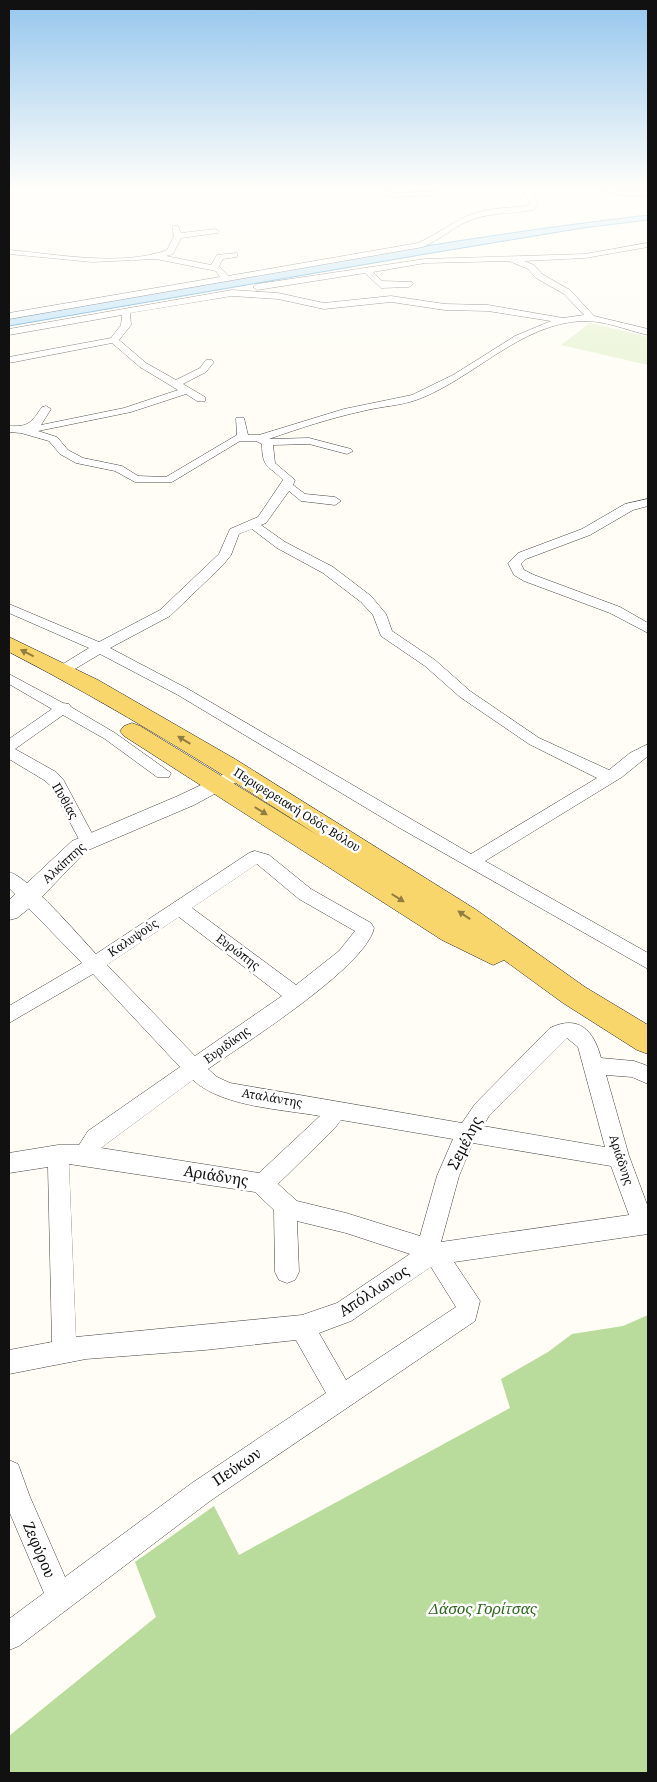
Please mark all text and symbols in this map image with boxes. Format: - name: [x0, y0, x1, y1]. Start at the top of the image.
- one-way arrow: [20, 649, 35, 657]
- one-way arrow: [178, 736, 191, 745]
- street label: Περιφερειακή Οδός Βόλου: [231, 763, 364, 856]
- street label: Πυθίας: [48, 779, 83, 822]
- one-way arrow: [254, 806, 267, 815]
- street label: Αλκίππης: [38, 838, 89, 887]
- one-way arrow: [391, 893, 404, 902]
- one-way arrow: [457, 910, 470, 920]
- street label: Καλυψούς: [104, 914, 161, 961]
- street label: Ευρώπης: [213, 930, 264, 974]
- street label: Ευριδίκης: [200, 1022, 254, 1067]
- street label: Αταλάντης: [241, 1084, 304, 1111]
- street label: Σεμέλης: [442, 1113, 486, 1173]
- street label: Αριάδνης: [605, 1132, 638, 1187]
- street label: Αριάδνης: [182, 1160, 250, 1190]
- street label: Απόλλωνος: [334, 1260, 412, 1320]
- street label: Πεύκων: [208, 1443, 265, 1490]
- street label: Ζεφύρου: [19, 1518, 61, 1581]
- park label: Δάσος Γορίτσας: [428, 1598, 538, 1618]

